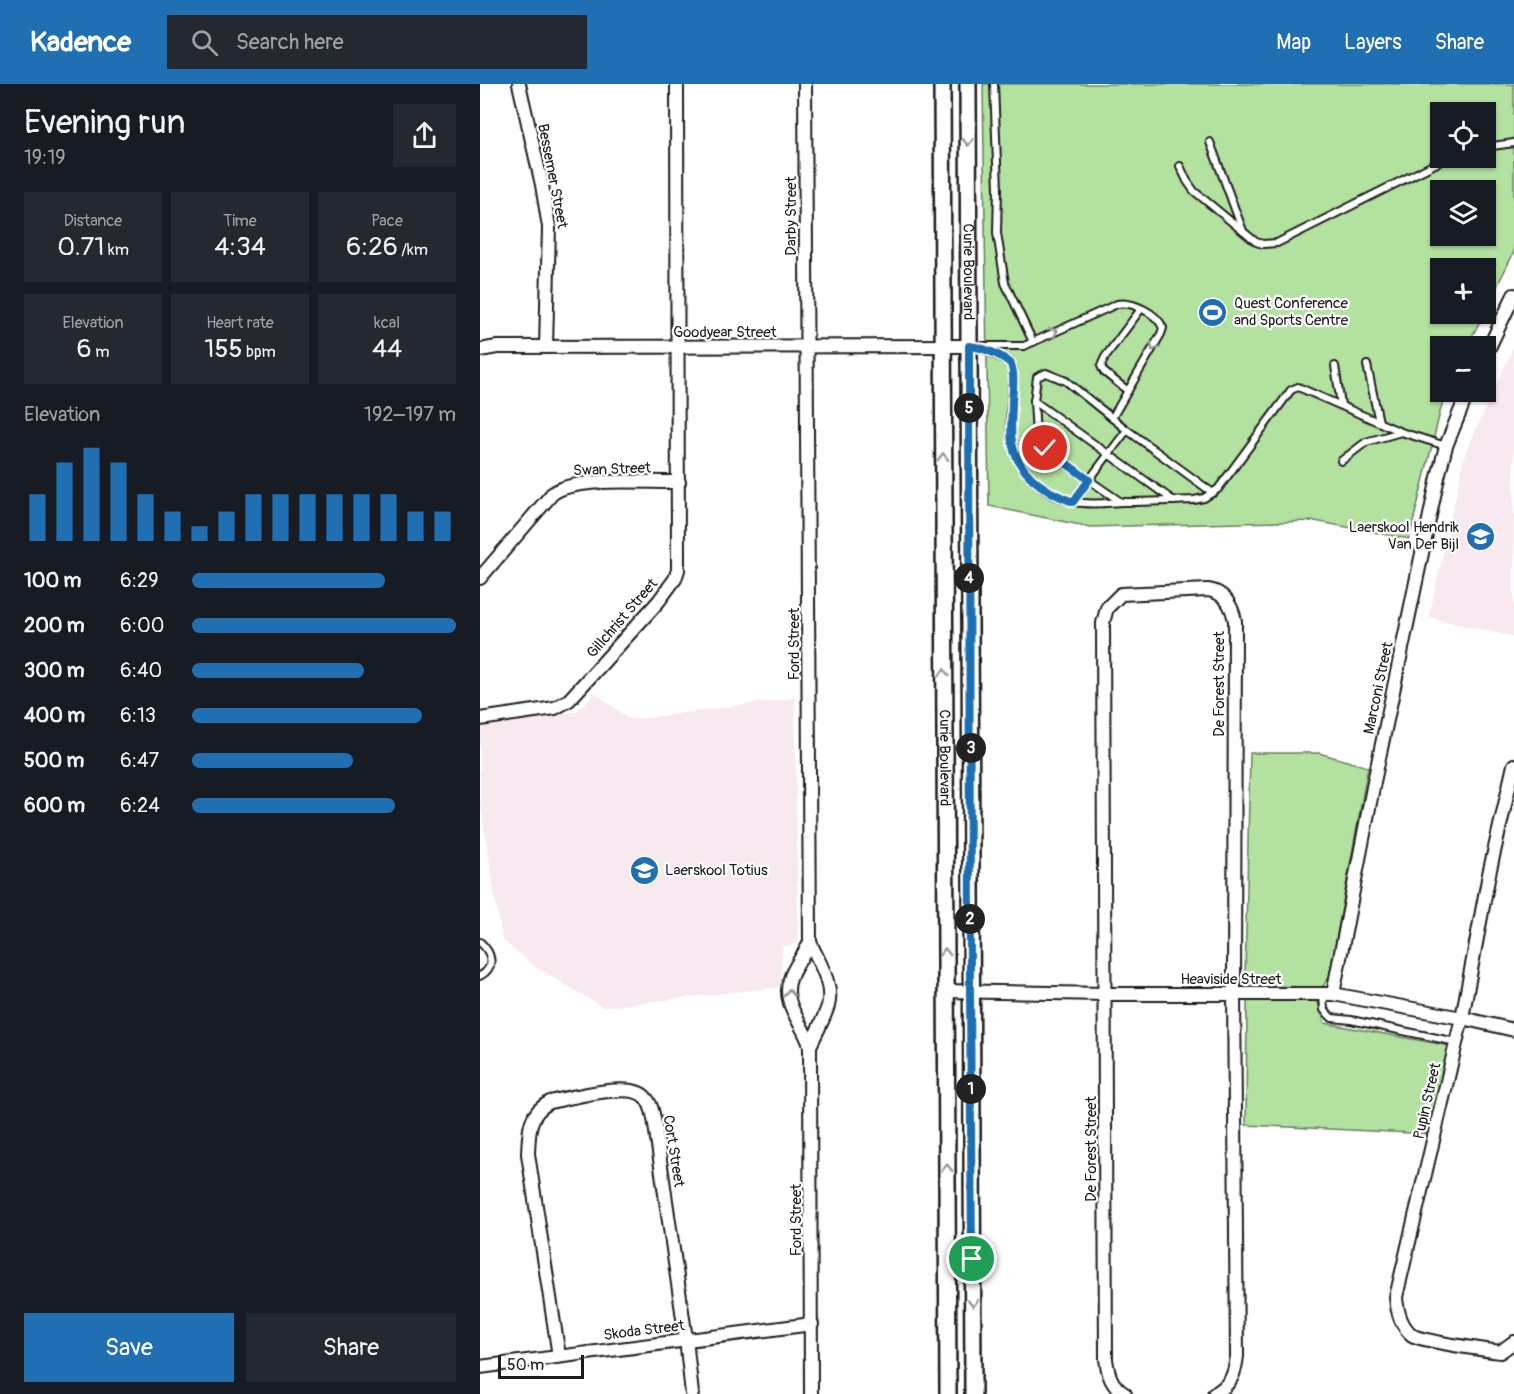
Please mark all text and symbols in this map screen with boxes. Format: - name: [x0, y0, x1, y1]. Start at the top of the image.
- search box: [167, 15, 587, 69]
- text: Kadence: [30, 25, 131, 60]
- icon: search: [188, 26, 221, 59]
- text: Search here: [236, 28, 343, 56]
- text: Map: [1276, 29, 1311, 56]
- text: Layers: [1344, 29, 1402, 56]
- text: Share: [1435, 29, 1484, 56]
- text: Evening run: [24, 102, 185, 143]
- map controls: [1430, 102, 1496, 402]
- button: locate: [1430, 102, 1496, 168]
- button: share: [393, 104, 456, 167]
- street label: Bessemer Street: [533, 122, 572, 231]
- one-way arrow: [962, 138, 974, 147]
- text: 19:19: [24, 145, 66, 170]
- street label: Darby Street: [782, 175, 801, 256]
- button: layers: [1430, 180, 1496, 246]
- text: Distance: [64, 211, 122, 231]
- text: Time: [223, 211, 257, 231]
- text: Pace: [371, 211, 403, 231]
- street label: Curie Boulevard: [959, 224, 978, 320]
- text: 0.71: [57, 231, 105, 263]
- text: 4:34: [214, 231, 266, 263]
- text: 6:26: [346, 231, 398, 263]
- text: km: [105, 240, 129, 260]
- text: /km: [398, 240, 428, 260]
- button: +: [1430, 258, 1496, 324]
- place label: Quest Conference and Sports Centre: [1234, 294, 1349, 330]
- sports icon: Quest Conference and Sports Centre: [1197, 296, 1229, 328]
- text: Elevation: [63, 313, 123, 333]
- text: Heart rate: [206, 313, 274, 333]
- text: kcal: [374, 313, 400, 333]
- street label: Goodyear Street: [673, 323, 778, 342]
- one-way arrow: [1047, 328, 1058, 340]
- text: 6: [77, 333, 92, 365]
- text: 155: [204, 333, 243, 365]
- text: 44: [372, 333, 402, 365]
- button: −: [1430, 336, 1496, 402]
- one-way arrow: [1150, 341, 1161, 351]
- text: m: [92, 342, 109, 362]
- text: bpm: [243, 342, 276, 362]
- pin: 5: [954, 393, 984, 423]
- text: 5: [965, 398, 973, 418]
- text: Elevation: [24, 402, 100, 427]
- text: 192–197 m: [364, 402, 456, 427]
- pin: [1019, 422, 1070, 473]
- icon: check: [1028, 431, 1061, 464]
- one-way arrow: [937, 452, 949, 461]
- street label: Swan Street: [573, 459, 652, 480]
- place label: Laerskool Hendrik Van Der Bijl: [1349, 518, 1460, 554]
- school or university icon: Laerskool Hendrik Van Der Bijl: [1464, 520, 1496, 552]
- pin: 4: [954, 563, 984, 593]
- text: 100 m: [24, 568, 81, 593]
- text: 6:29: [120, 568, 158, 593]
- text: 4: [964, 568, 974, 588]
- street label: Gillchrist Street: [583, 574, 663, 662]
- street label: Ford Street: [785, 607, 804, 680]
- text: 200 m: [24, 613, 85, 638]
- text: 6:00: [120, 613, 164, 638]
- street label: De Forest Street: [1210, 630, 1229, 737]
- street label: Marconi Street: [1359, 639, 1398, 736]
- text: 300 m: [24, 658, 85, 683]
- text: 6:40: [120, 658, 162, 683]
- one-way arrow: [938, 668, 950, 677]
- text: 400 m: [24, 703, 85, 728]
- text: 6:13: [120, 703, 156, 728]
- street label: Curie Boulevard: [935, 710, 954, 806]
- pin: 3: [956, 733, 986, 763]
- text: 3: [967, 738, 975, 758]
- text: 500 m: [24, 748, 84, 773]
- text: 6:47: [120, 748, 159, 773]
- text: 600 m: [24, 793, 85, 818]
- text: 6:24: [120, 793, 160, 818]
- school or university icon: Laerskool Totius: [628, 854, 660, 886]
- place label: Laerskool Totius: [665, 861, 768, 880]
- pin: 2: [955, 904, 985, 934]
- text: 2: [966, 909, 974, 929]
- one-way arrow: [939, 947, 951, 956]
- street label: Heaviside Street: [1181, 970, 1282, 989]
- one-way arrow: [783, 989, 796, 998]
- street label: Pupin Street: [1409, 1060, 1446, 1141]
- pin: 1: [956, 1074, 986, 1104]
- text: 1: [968, 1079, 974, 1099]
- street label: De Forest Street: [1082, 1095, 1101, 1202]
- street label: Cort Street: [658, 1114, 689, 1189]
- one-way arrow: [941, 1163, 953, 1172]
- street label: Ford Street: [787, 1183, 806, 1256]
- pin: [946, 1233, 997, 1284]
- icon: arrive: [955, 1242, 988, 1275]
- one-way arrow: [967, 1299, 979, 1308]
- button: Save: [24, 1313, 234, 1382]
- button: Share: [246, 1313, 456, 1382]
- street label: Skoda Street: [603, 1316, 687, 1345]
- scale bar: [498, 1352, 584, 1380]
- text: 50 m: [507, 1355, 544, 1375]

